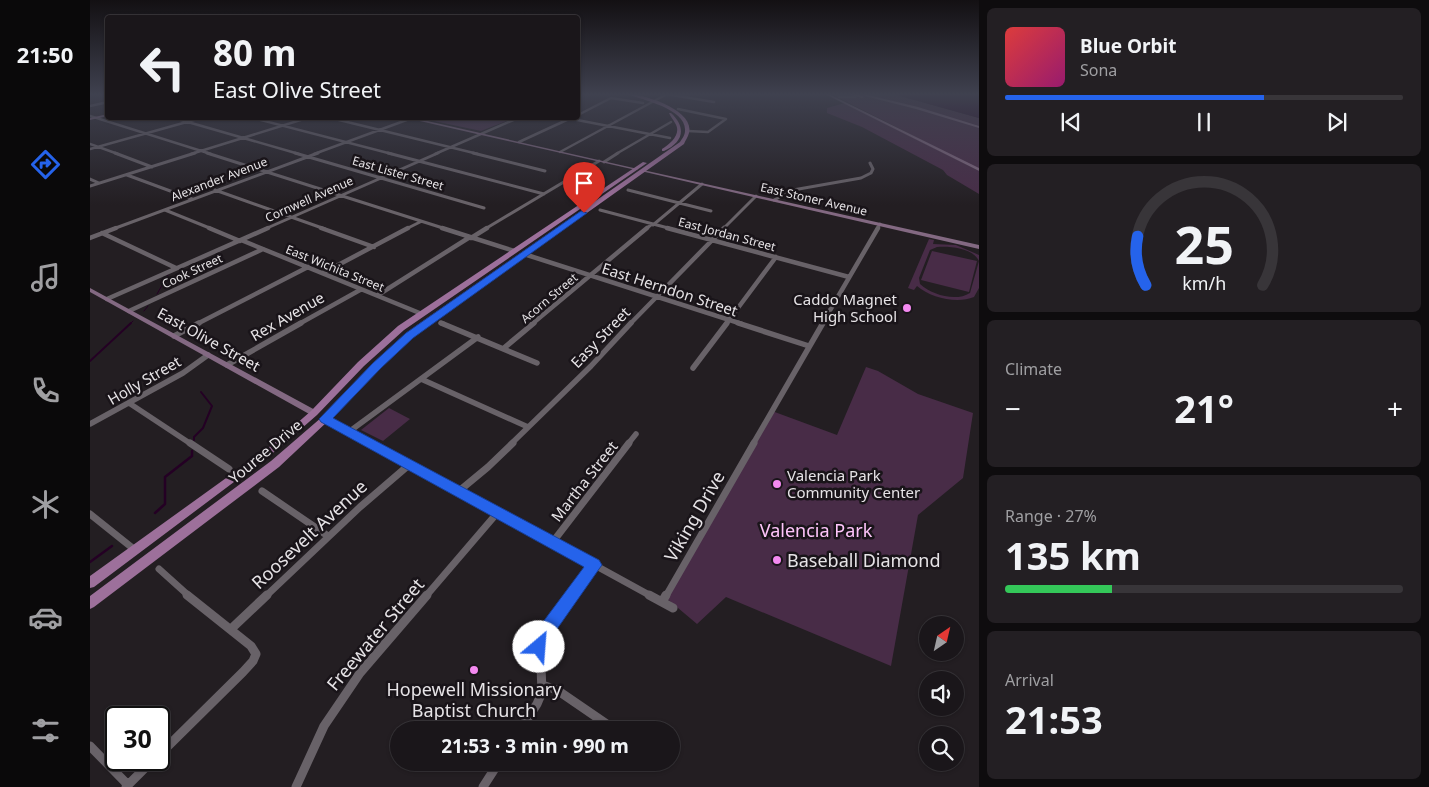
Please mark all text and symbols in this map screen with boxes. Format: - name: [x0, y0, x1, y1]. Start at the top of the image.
- text: 80 m: [213, 29, 296, 76]
- text: Blue Orbit: [1080, 33, 1176, 59]
- icon: left: [130, 35, 195, 100]
- text: 21:50: [17, 39, 73, 69]
- text: Sona: [1080, 59, 1117, 81]
- text: East Olive Street: [213, 74, 381, 104]
- icon: previous: [1057, 108, 1085, 136]
- icon: pause: [1190, 108, 1218, 136]
- icon: next: [1323, 108, 1351, 136]
- icon: directions: [28, 147, 63, 182]
- street label: East Lister Street: [350, 152, 446, 194]
- street label: Alexander Avenue: [168, 153, 270, 205]
- pin: [563, 162, 605, 213]
- icon: arrive: [570, 169, 598, 197]
- street label: Cornwell Avenue: [262, 172, 356, 226]
- street label: East Stoner Avenue: [759, 178, 869, 220]
- text: 25: [1174, 208, 1234, 279]
- street label: East Jordan Street: [676, 213, 778, 255]
- street label: East Wichita Street: [283, 240, 387, 296]
- street label: Cook Street: [159, 249, 226, 292]
- street label: East Herndon Street: [600, 258, 741, 321]
- icon: music: [28, 260, 63, 295]
- street label: Acorn Street: [517, 269, 582, 327]
- text: km/h: [1182, 271, 1226, 295]
- street label: Rex Avenue: [246, 287, 328, 345]
- place label: Caddo Magnet High School: [793, 289, 898, 326]
- street label: East Olive Street: [154, 302, 264, 376]
- street label: Easy Street: [566, 302, 634, 372]
- marker: Caddo Magnet High School: [901, 302, 913, 314]
- street label: Holly Street: [104, 351, 185, 409]
- text: Climate: [1005, 358, 1062, 380]
- icon: phone: [28, 373, 63, 408]
- text: 21°: [1174, 382, 1234, 434]
- text: −: [1005, 389, 1021, 427]
- text: +: [1387, 389, 1403, 427]
- street label: Youree Drive: [224, 414, 306, 488]
- street label: Martha Street: [546, 436, 622, 525]
- place label: Valencia Park Community Center: [787, 465, 920, 502]
- street label: Viking Drive: [658, 466, 730, 566]
- street label: Roosevelt Avenue: [246, 474, 372, 594]
- marker: Valencia Park Community Center: [771, 478, 783, 490]
- icon: climate: [28, 487, 63, 522]
- text: Range · 27%: [1005, 505, 1097, 527]
- park label: Valencia Park: [760, 518, 873, 542]
- text: 135 km: [1005, 529, 1141, 581]
- place label: Baseball Diamond: [787, 548, 941, 572]
- marker: Baseball Diamond: [771, 554, 783, 566]
- street label: Freewater Street: [321, 572, 429, 695]
- icon: car: [28, 600, 63, 635]
- north arrow: [919, 616, 964, 661]
- map controls: [919, 616, 964, 771]
- position arrow: [512, 620, 564, 672]
- marker: Hopewell Missionary Baptist Church: [468, 664, 480, 676]
- text: Arrival: [1005, 669, 1054, 691]
- button: sound: [919, 671, 964, 716]
- place label: Hopewell Missionary Baptist Church: [387, 677, 562, 722]
- text: 21:53: [1005, 693, 1103, 745]
- speed limit sign: 30: [105, 706, 170, 771]
- icon: filters: [28, 713, 63, 748]
- button: search: [919, 726, 964, 771]
- text: 21:53 · 3 min · 990 m: [441, 733, 629, 759]

